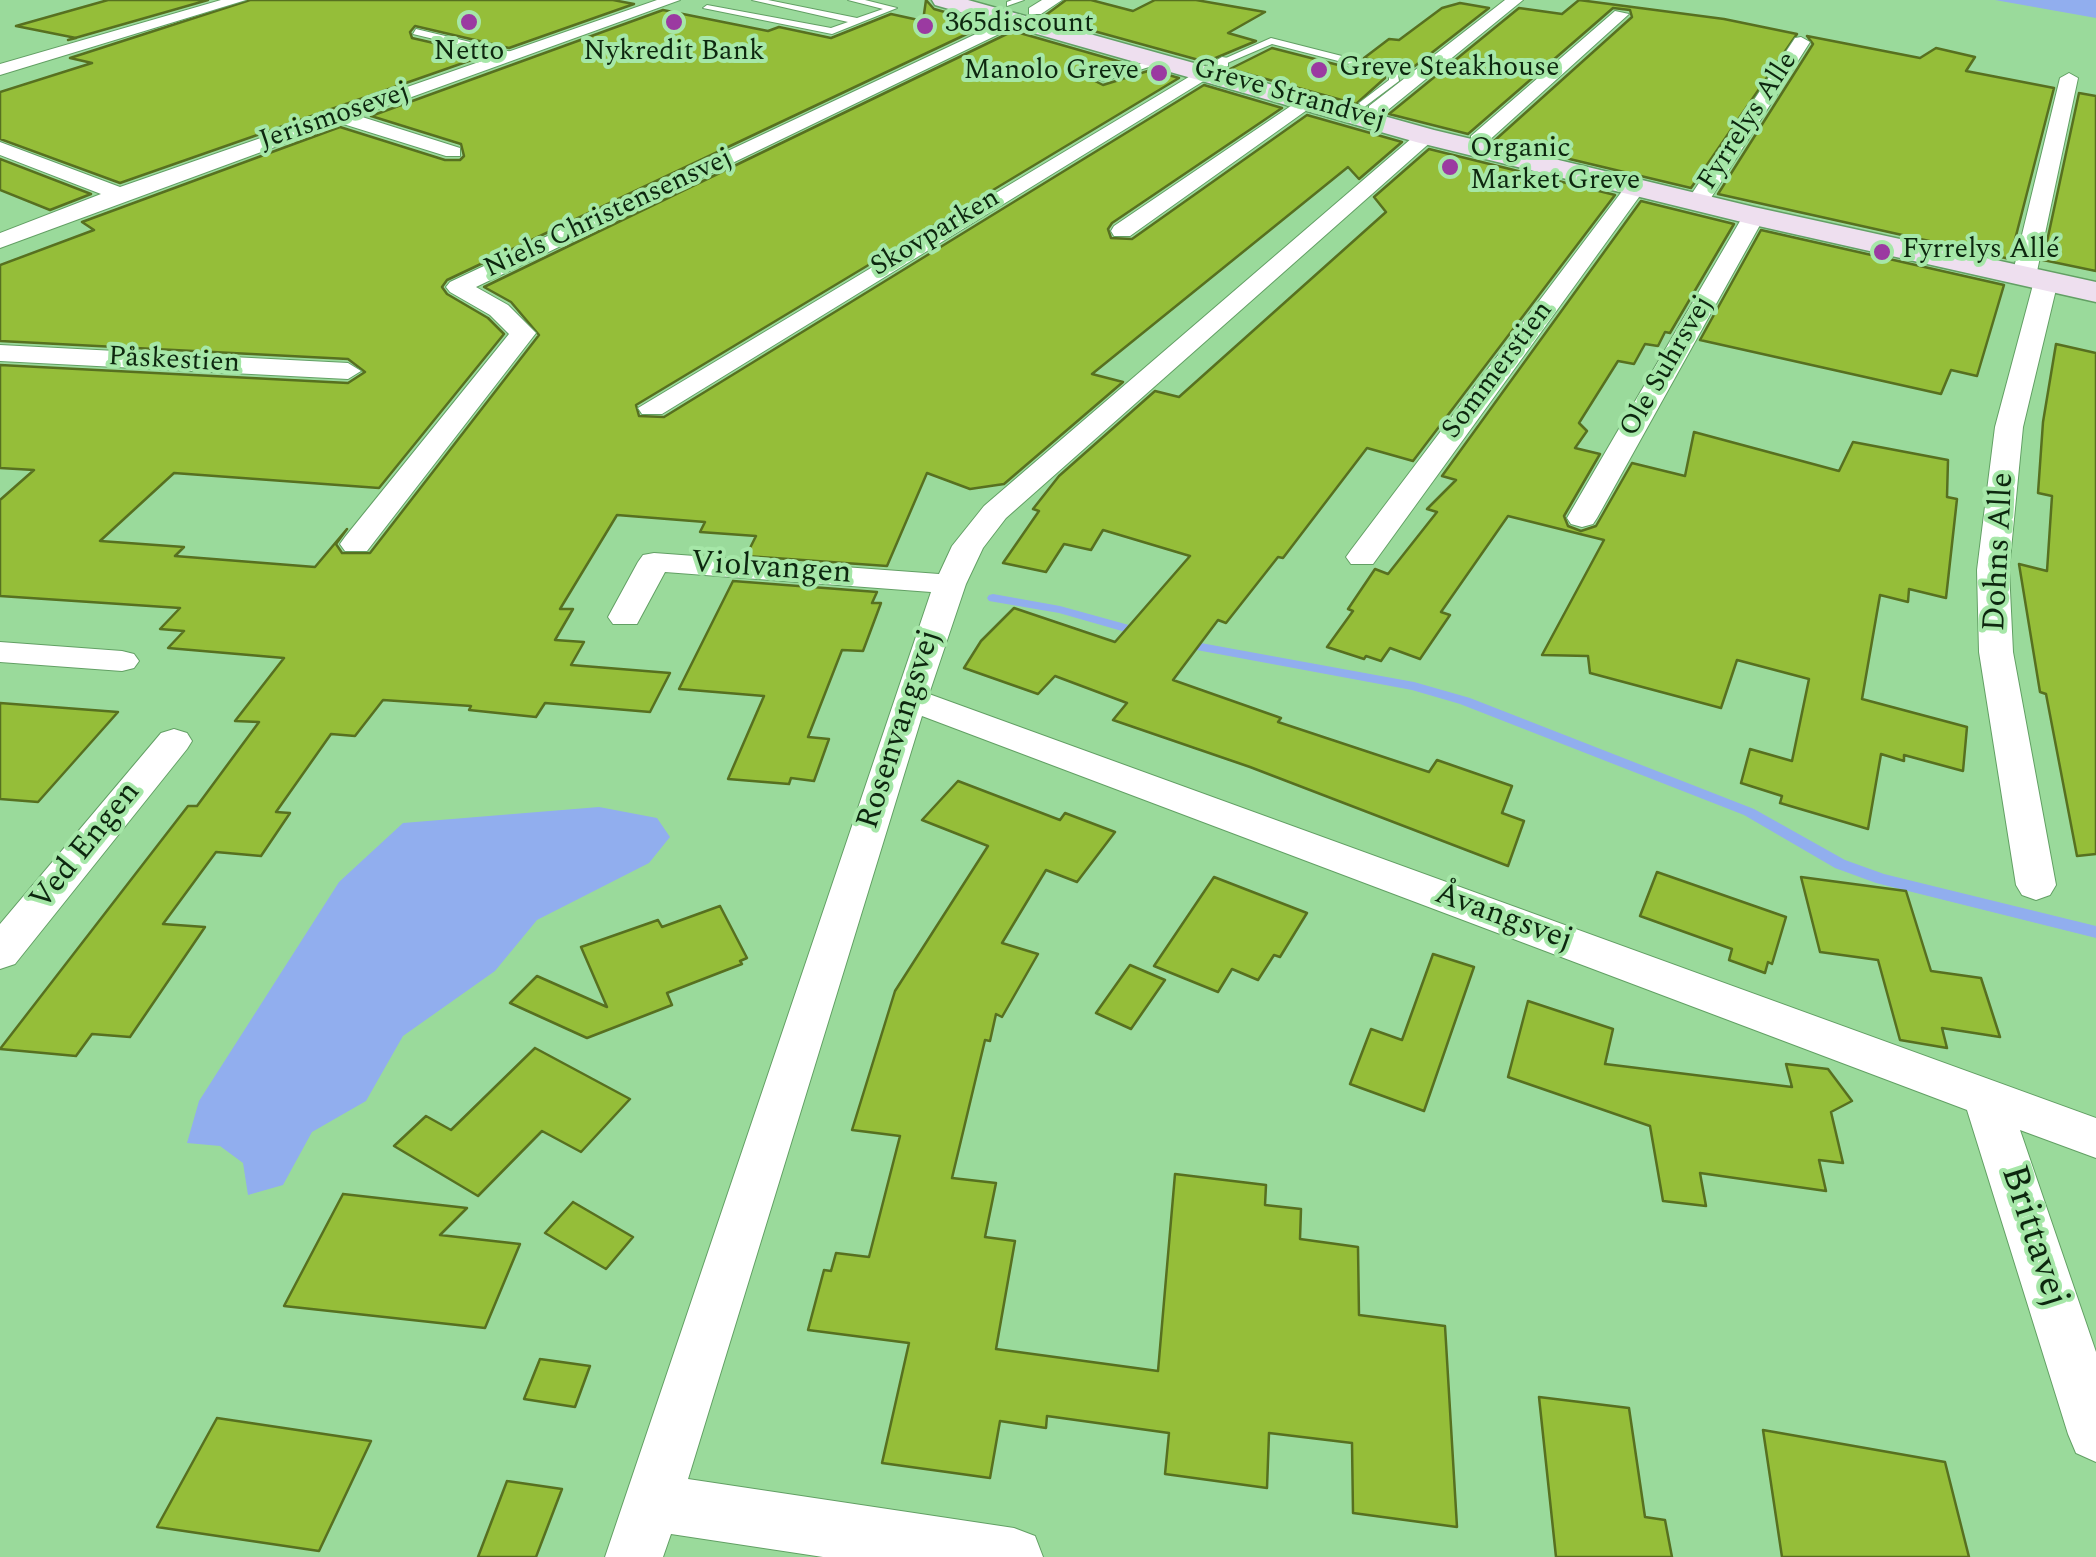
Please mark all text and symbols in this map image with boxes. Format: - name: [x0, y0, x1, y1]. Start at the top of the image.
- place label: 365discount: [945, 9, 1094, 43]
- marker: Netto: [458, 11, 480, 33]
- marker: Nykredit Bank: [663, 11, 685, 33]
- marker: 365discount: [914, 15, 936, 37]
- place label: Netto: [434, 37, 504, 71]
- place label: Nykredit Bank: [583, 37, 765, 71]
- street label: Fyrrelys Alle: [1692, 47, 1806, 197]
- street label: Greve Strandvej: [1189, 53, 1389, 139]
- place label: Greve Steakhouse: [1339, 53, 1560, 87]
- place label: Manolo Greve: [964, 56, 1139, 90]
- marker: Greve Steakhouse: [1308, 59, 1330, 81]
- marker: Manolo Greve: [1148, 62, 1170, 84]
- street label: Jerismosevej: [256, 77, 414, 159]
- place label: Organic Market Greve: [1470, 134, 1640, 200]
- street label: Niels Christensensvej: [480, 143, 738, 287]
- marker: Organic Market Greve: [1439, 156, 1461, 178]
- street label: Skovparken: [866, 182, 1006, 286]
- place label: Fyrrelys Allé: [1902, 235, 2060, 269]
- marker: Fyrrelys Allé: [1871, 241, 1893, 263]
- street label: Ole Suhrsvej: [1614, 291, 1722, 443]
- street label: Sommerstien: [1436, 296, 1562, 446]
- street label: Påskestien: [107, 342, 241, 382]
- street label: Dohns Alle: [1978, 472, 2024, 632]
- street label: Violvangen: [689, 545, 853, 595]
- street label: Rosenvangsvej: [851, 625, 951, 835]
- street label: Ved Engen: [24, 775, 150, 919]
- street label: Åvangsvej: [1429, 876, 1577, 962]
- street label: Brittavej: [1988, 1161, 2076, 1313]

